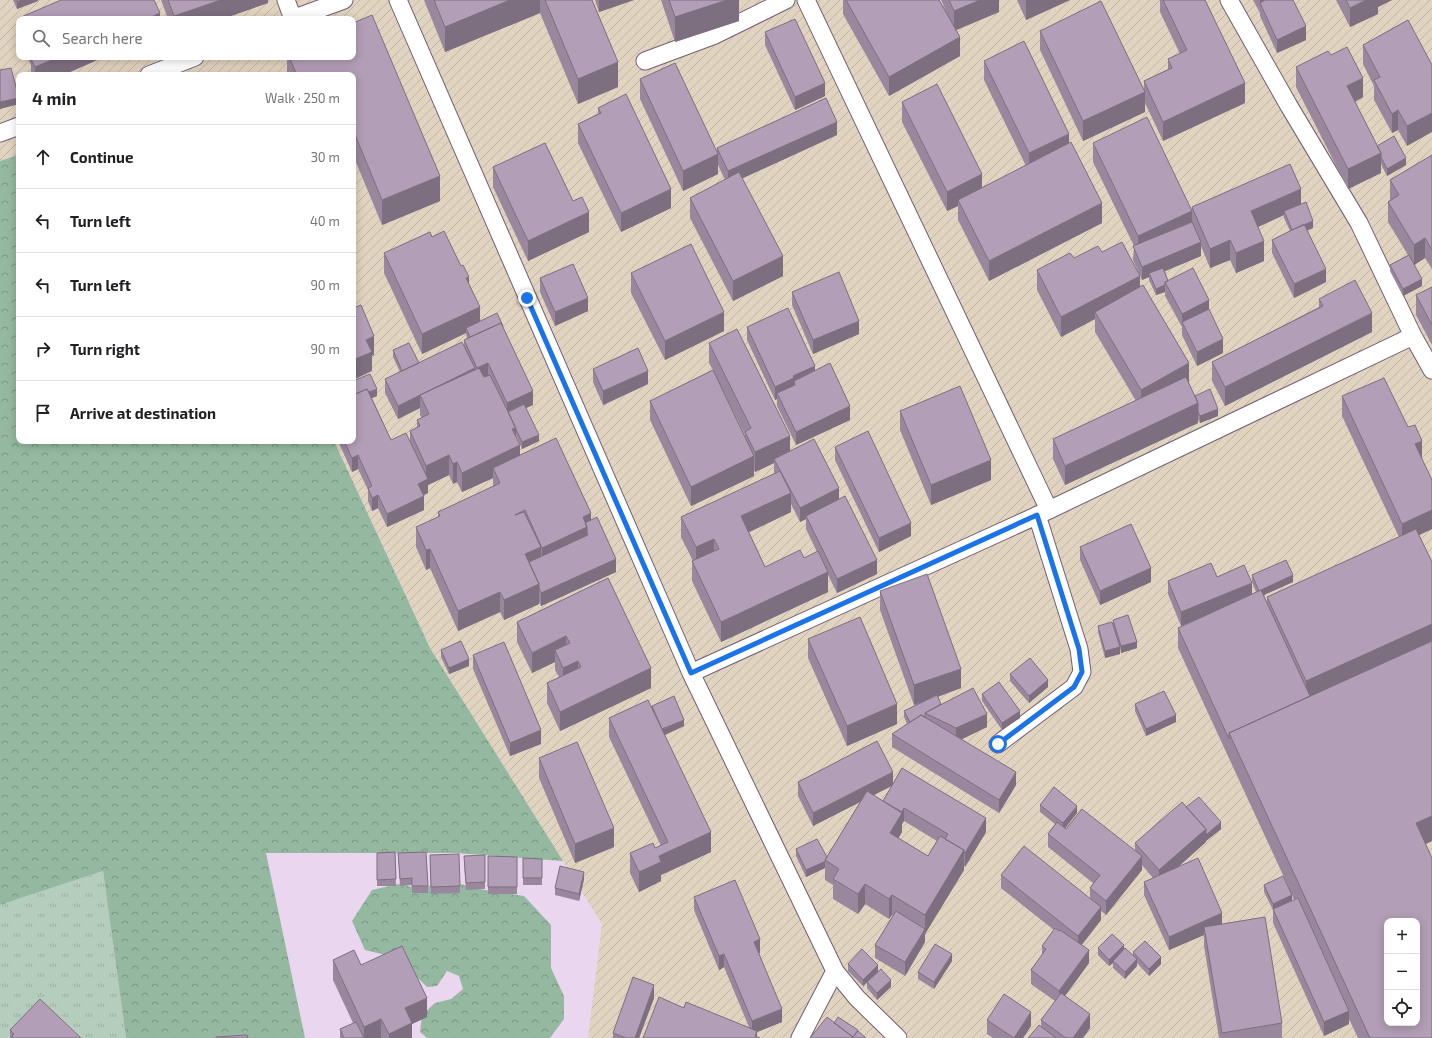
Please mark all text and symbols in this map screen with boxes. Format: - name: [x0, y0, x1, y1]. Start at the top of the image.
- search box: [16, 16, 356, 60]
- icon: search: [30, 27, 52, 49]
- text: Search here: [62, 29, 143, 47]
- text: 4 min: [32, 88, 76, 108]
- text: Walk · 250 m: [265, 90, 340, 106]
- icon: ahead: [32, 146, 54, 168]
- text: Continue: [70, 148, 133, 166]
- text: 30 m: [311, 149, 340, 165]
- icon: left: [32, 210, 54, 232]
- text: Turn left: [70, 212, 131, 230]
- text: 40 m: [310, 213, 340, 229]
- icon: left: [32, 274, 54, 296]
- text: Turn left: [70, 276, 131, 294]
- text: 90 m: [310, 277, 340, 293]
- route end: [518, 289, 536, 307]
- icon: right: [32, 338, 54, 360]
- text: Turn right: [70, 340, 140, 358]
- text: 90 m: [310, 341, 340, 357]
- icon: arrive: [32, 402, 54, 424]
- text: Arrive at destination: [70, 404, 216, 422]
- route start: [989, 735, 1007, 753]
- map controls: [1384, 918, 1420, 1026]
- button: +: [1384, 918, 1420, 954]
- button: −: [1384, 954, 1420, 990]
- button: locate: [1384, 990, 1420, 1026]

